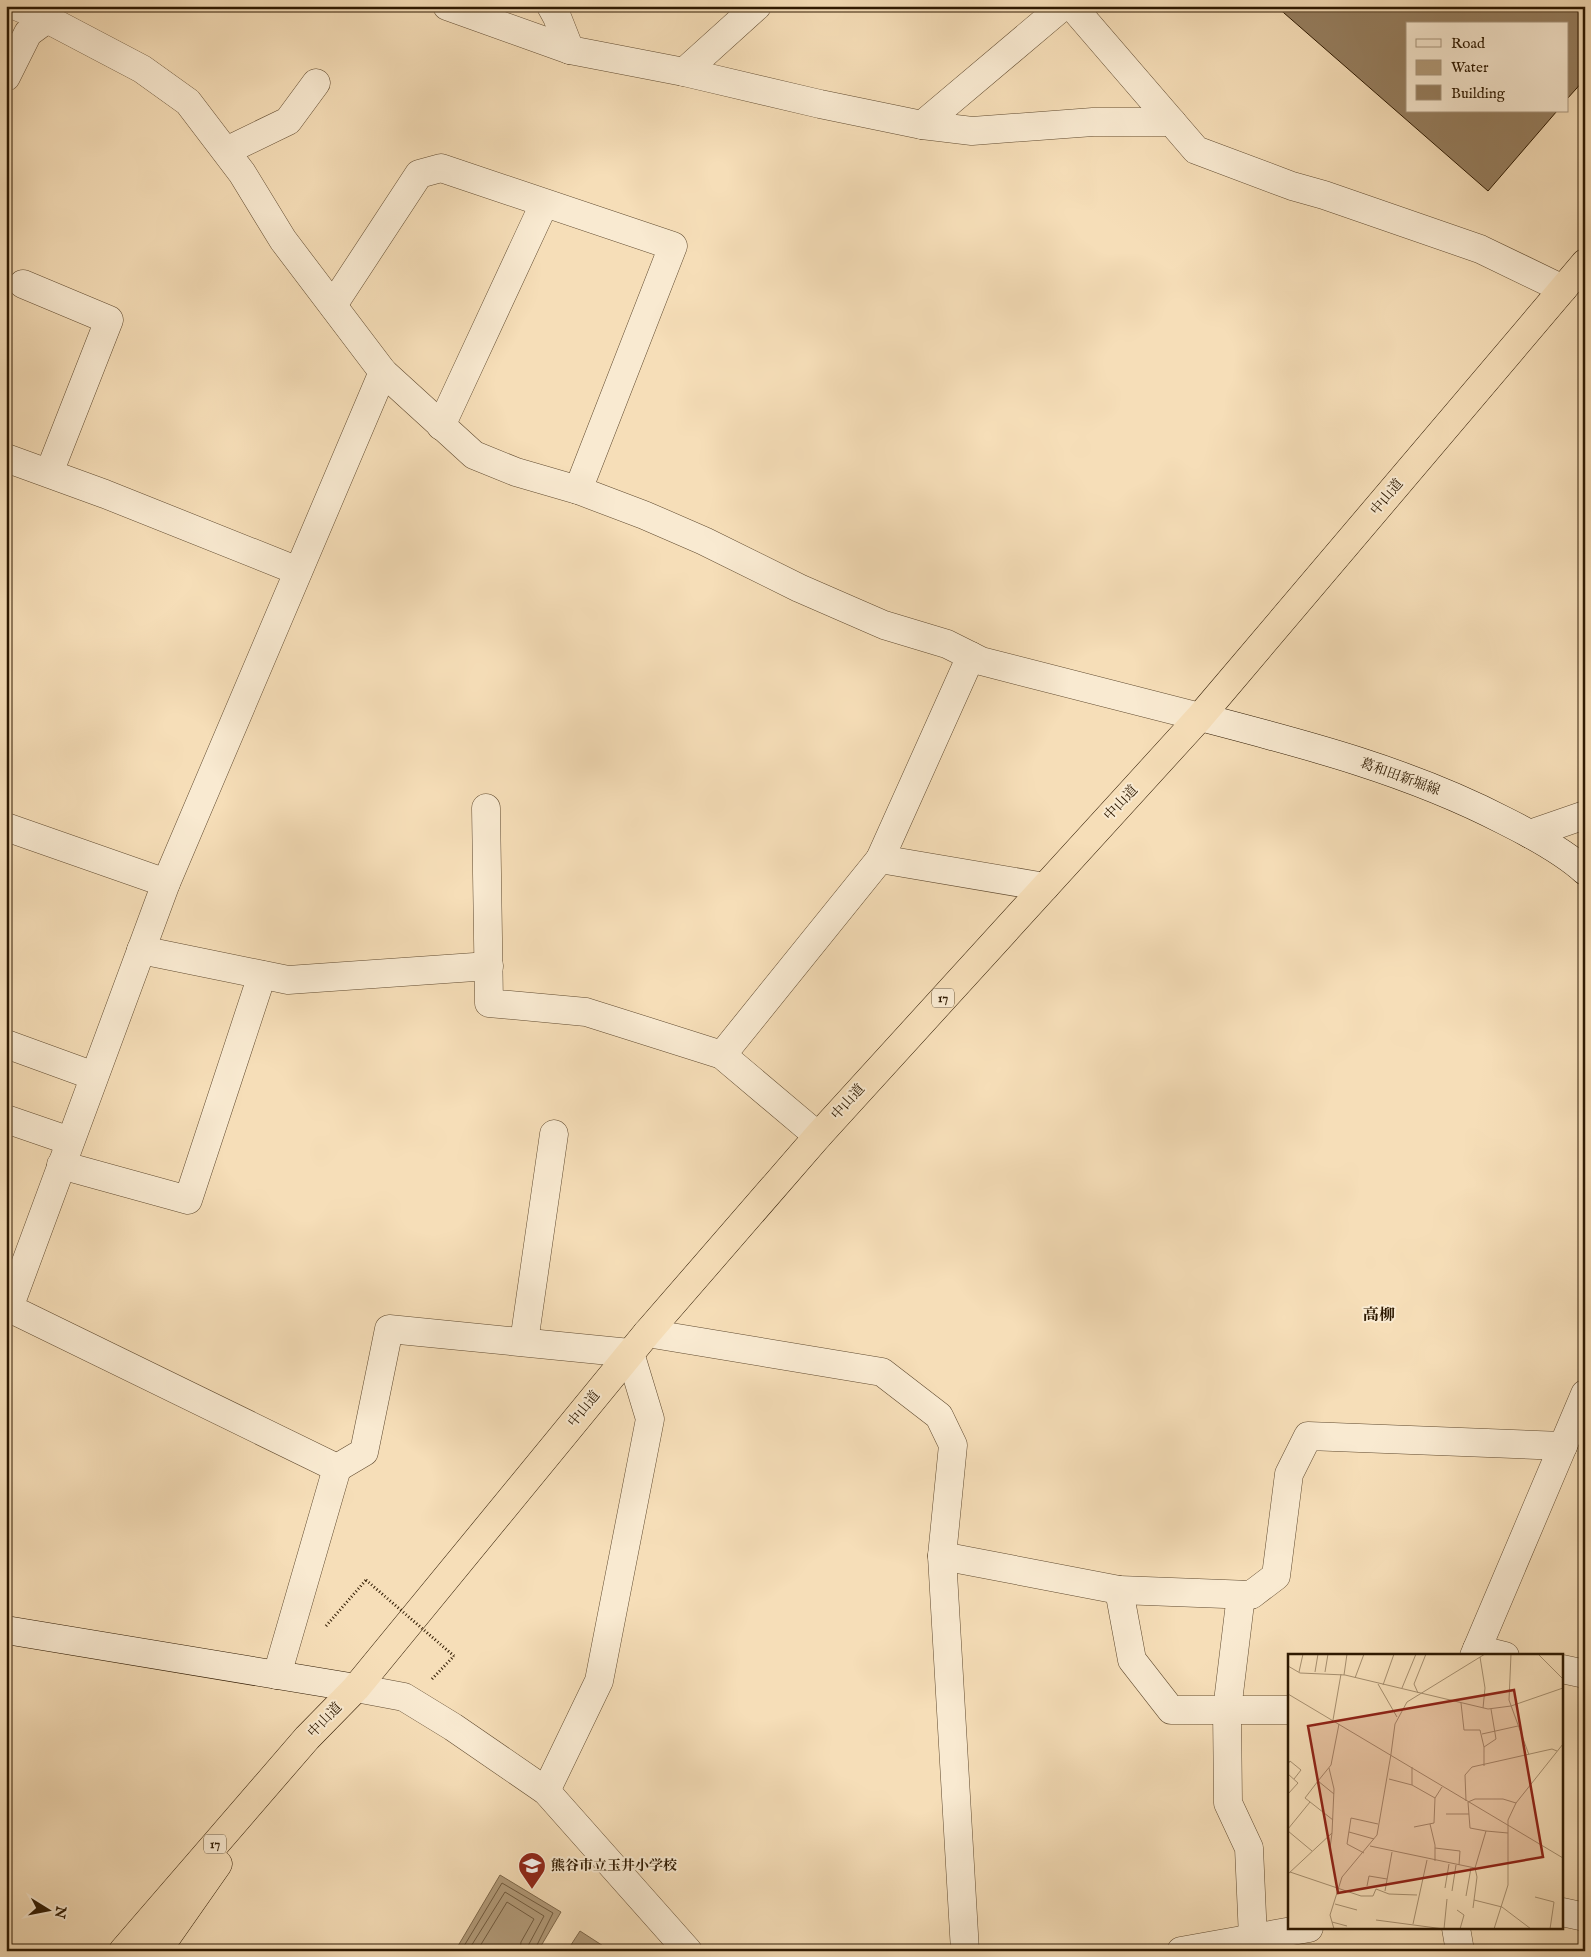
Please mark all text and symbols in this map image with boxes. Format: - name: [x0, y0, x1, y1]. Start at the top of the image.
- legend: [1406, 22, 1568, 112]
- text: Road: [1451, 34, 1486, 53]
- text: Water: [1451, 58, 1489, 77]
- text: Building: [1451, 84, 1506, 103]
- street label: 中山道: [1367, 475, 1407, 519]
- street label: 葛和田新堀線: [1357, 754, 1443, 800]
- street label: 中山道: [1100, 782, 1142, 824]
- road number: 17: [932, 988, 954, 1008]
- street label: 中山道: [827, 1080, 869, 1124]
- district label: 高柳: [1363, 1306, 1395, 1326]
- street label: 中山道: [564, 1387, 604, 1431]
- inset map: [1288, 1654, 1564, 1930]
- street label: 中山道: [304, 1699, 346, 1741]
- road number: 17: [204, 1835, 226, 1854]
- school or university icon: 熊谷市立玉井小学校: [517, 1851, 547, 1890]
- place label: 熊谷市立玉井小学校: [551, 1857, 677, 1875]
- north arrow: [22, 1884, 72, 1934]
- text: N: [50, 1904, 70, 1920]

